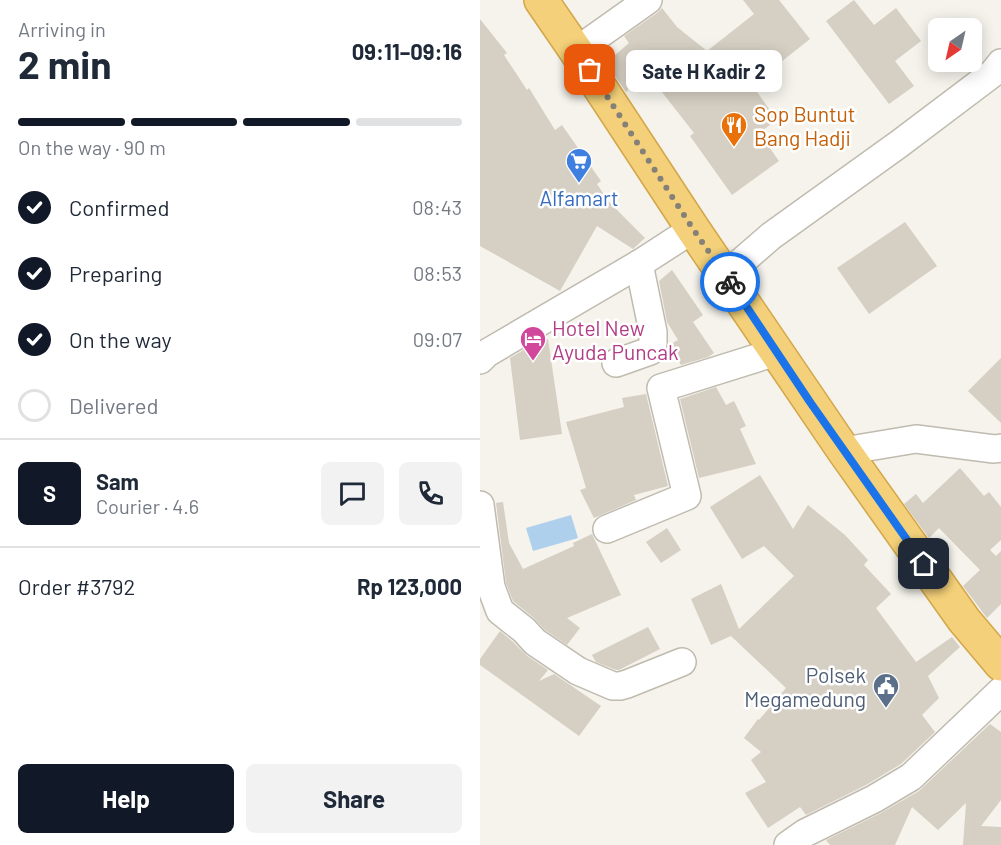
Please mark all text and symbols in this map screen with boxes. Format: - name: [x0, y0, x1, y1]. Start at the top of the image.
- text: Arriving in: [18, 17, 106, 41]
- north arrow: [928, 18, 982, 72]
- map controls: [928, 18, 982, 72]
- text: 09:11–09:16: [352, 38, 462, 64]
- text: 2 min: [18, 40, 111, 87]
- pin: [564, 44, 615, 95]
- callout: Sate H Kadir 2: [626, 49, 782, 91]
- icon: bag: [573, 53, 606, 86]
- text: Sate H Kadir 2: [642, 59, 766, 83]
- place label: Sop Buntut Bang Hadji: [754, 101, 856, 150]
- restaurant icon: Sop Buntut Bang Hadji: [719, 110, 749, 148]
- text: On the way · 90 m: [18, 135, 166, 159]
- supermarket icon: Alfamart: [564, 146, 594, 184]
- place label: Alfamart: [539, 185, 619, 210]
- icon: check: [18, 191, 51, 224]
- text: Confirmed: [69, 194, 169, 220]
- text: 08:43: [412, 195, 462, 219]
- courier: [700, 252, 760, 312]
- icon: check: [18, 257, 51, 290]
- text: Preparing: [69, 260, 162, 286]
- text: 08:53: [413, 261, 462, 285]
- icon: bike: [714, 266, 747, 299]
- place label: Hotel New Ayuda Puncak: [552, 315, 679, 364]
- icon: check: [18, 323, 51, 356]
- hotel icon: Hotel New Ayuda Puncak: [518, 324, 548, 362]
- text: On the way: [69, 326, 172, 352]
- text: 09:07: [413, 327, 462, 351]
- text: Delivered: [69, 392, 158, 418]
- button: chat: [321, 462, 384, 525]
- button: phone: [399, 462, 462, 525]
- text: Sam: [96, 468, 139, 494]
- text: S: [43, 480, 56, 506]
- text: Courier · 4.6: [96, 494, 199, 518]
- pin: [898, 538, 949, 589]
- icon: home: [907, 547, 940, 580]
- text: Order #3792: [18, 573, 135, 599]
- text: Rp 123,000: [357, 573, 462, 599]
- place label: Polsek Megamedung: [744, 662, 866, 711]
- public building icon: Polsek Megamedung: [871, 671, 901, 709]
- button: Help: [18, 764, 234, 833]
- button: Share: [246, 764, 462, 833]

